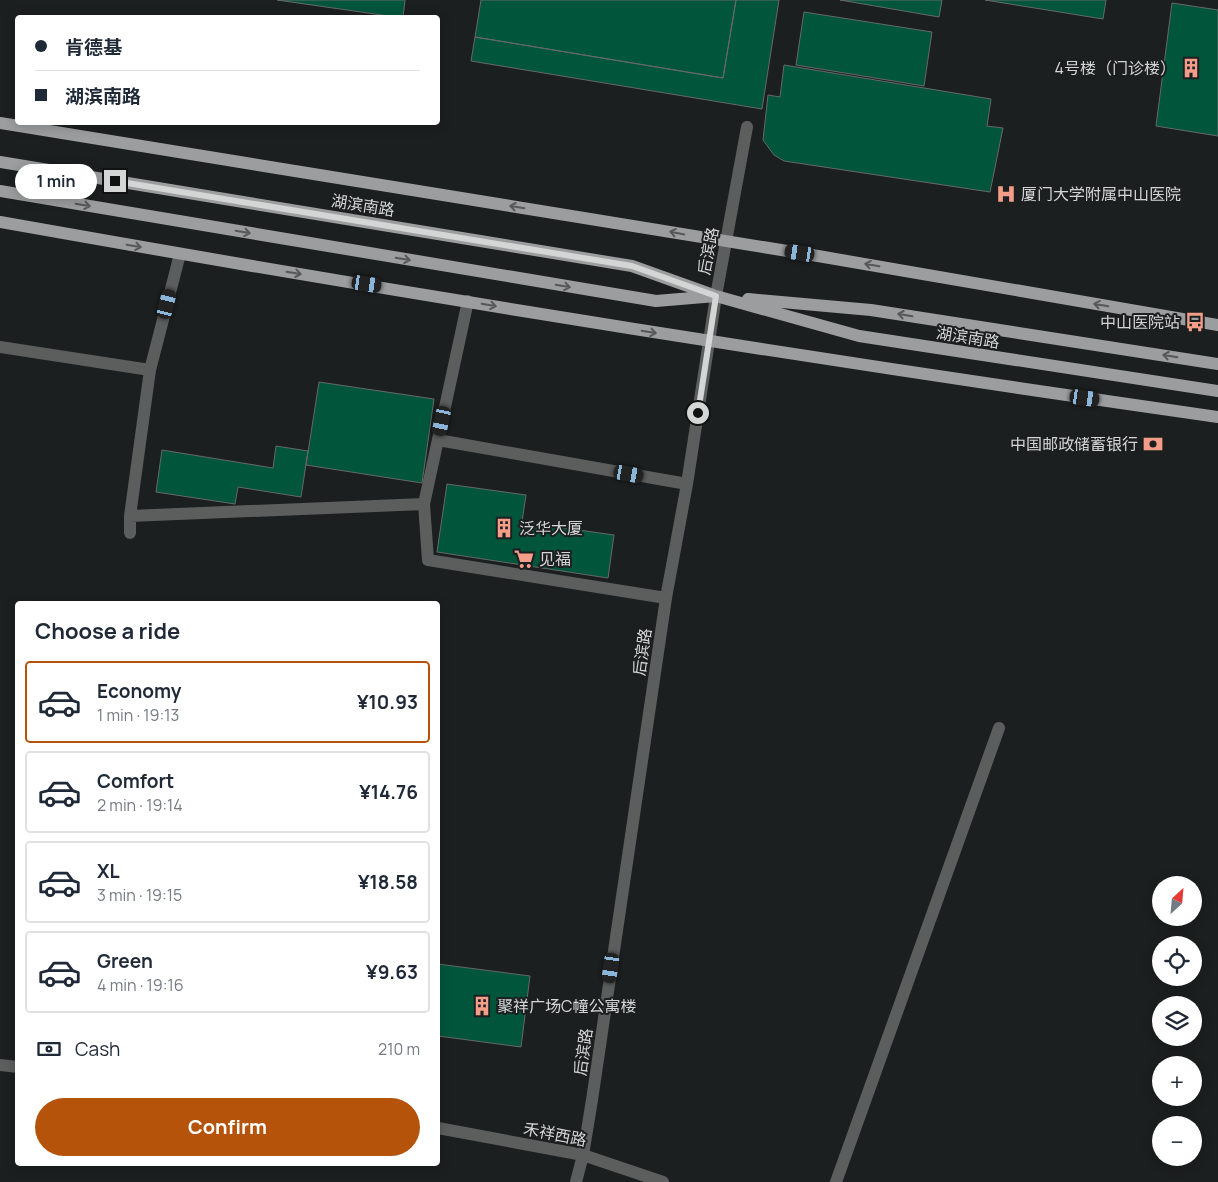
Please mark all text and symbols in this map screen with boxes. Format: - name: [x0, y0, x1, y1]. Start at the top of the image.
- text: 肯德基: [65, 34, 122, 60]
- place label: 4号楼（门诊楼）: [1055, 57, 1176, 79]
- building icon: 4号楼（门诊楼）: [1180, 57, 1202, 79]
- text: 湖滨南路: [65, 83, 141, 109]
- callout: 1 min: [15, 164, 98, 198]
- text: 1 min: [36, 170, 76, 192]
- route end: [104, 170, 126, 192]
- hospital icon: 厦门大学附属中山医院: [995, 183, 1017, 205]
- place label: 厦门大学附属中山医院: [1021, 183, 1181, 205]
- street label: 湖滨南路: [330, 189, 396, 221]
- one-way arrow: [74, 201, 90, 211]
- one-way arrow: [509, 201, 525, 211]
- street label: 后滨路: [693, 225, 723, 277]
- one-way arrow: [670, 227, 686, 237]
- one-way arrow: [235, 228, 251, 238]
- one-way arrow: [126, 241, 142, 251]
- car: [784, 243, 815, 263]
- one-way arrow: [395, 254, 411, 264]
- one-way arrow: [864, 260, 880, 270]
- one-way arrow: [286, 268, 302, 278]
- car: [351, 274, 382, 294]
- one-way arrow: [555, 281, 571, 291]
- car: [156, 288, 177, 320]
- one-way arrow: [481, 300, 497, 310]
- one-way arrow: [1093, 300, 1109, 310]
- one-way arrow: [898, 310, 914, 320]
- place label: 中山医院站: [1100, 311, 1180, 333]
- bus stop icon: 中山医院站: [1184, 311, 1206, 333]
- street label: 湖滨南路: [935, 321, 1001, 353]
- one-way arrow: [641, 327, 657, 337]
- one-way arrow: [1162, 351, 1178, 361]
- car: [1069, 388, 1100, 408]
- route start: [687, 402, 709, 424]
- car: [431, 405, 452, 437]
- place label: 中国邮政储蓄银行: [1010, 433, 1138, 455]
- bank icon: 中国邮政储蓄银行: [1142, 433, 1164, 455]
- car: [612, 464, 645, 484]
- building icon: 泛华大厦: [493, 517, 515, 539]
- place label: 泛华大厦: [519, 517, 583, 539]
- supermarket icon: 见福: [513, 548, 535, 570]
- place label: 见福: [539, 548, 571, 570]
- text: Choose a ride: [35, 616, 180, 646]
- street label: 后滨路: [628, 627, 656, 677]
- text: Economy: [97, 678, 181, 704]
- icon: car: [37, 680, 82, 725]
- text: ¥10.93: [357, 689, 418, 715]
- text: 1 min · 19:13: [97, 704, 179, 726]
- text: Comfort: [97, 768, 174, 794]
- icon: car: [37, 770, 82, 815]
- text: ¥14.76: [359, 779, 418, 805]
- text: 2 min · 19:14: [97, 794, 183, 816]
- text: XL: [97, 858, 120, 884]
- icon: car: [37, 860, 82, 905]
- text: ¥18.58: [358, 869, 418, 895]
- north arrow: [1152, 876, 1202, 926]
- map controls: [1152, 876, 1202, 1166]
- text: 3 min · 19:15: [97, 884, 182, 906]
- button: locate: [1152, 936, 1202, 986]
- text: Green: [97, 948, 153, 974]
- icon: car: [37, 950, 82, 995]
- car: [601, 952, 620, 984]
- text: ¥9.63: [366, 959, 418, 985]
- text: 4 min · 19:16: [97, 974, 184, 996]
- building icon: 聚祥广场C幢公寓楼: [471, 995, 493, 1017]
- place label: 聚祥广场C幢公寓楼: [497, 995, 636, 1017]
- button: layers: [1152, 996, 1202, 1046]
- street label: 后滨路: [569, 1027, 597, 1077]
- icon: cash: [35, 1035, 63, 1063]
- text: Cash: [75, 1036, 120, 1062]
- text: 210 m: [378, 1038, 420, 1060]
- button: +: [1152, 1056, 1202, 1106]
- button: Confirm: [35, 1098, 420, 1156]
- button: −: [1152, 1116, 1202, 1166]
- street label: 禾祥西路: [521, 1117, 589, 1151]

